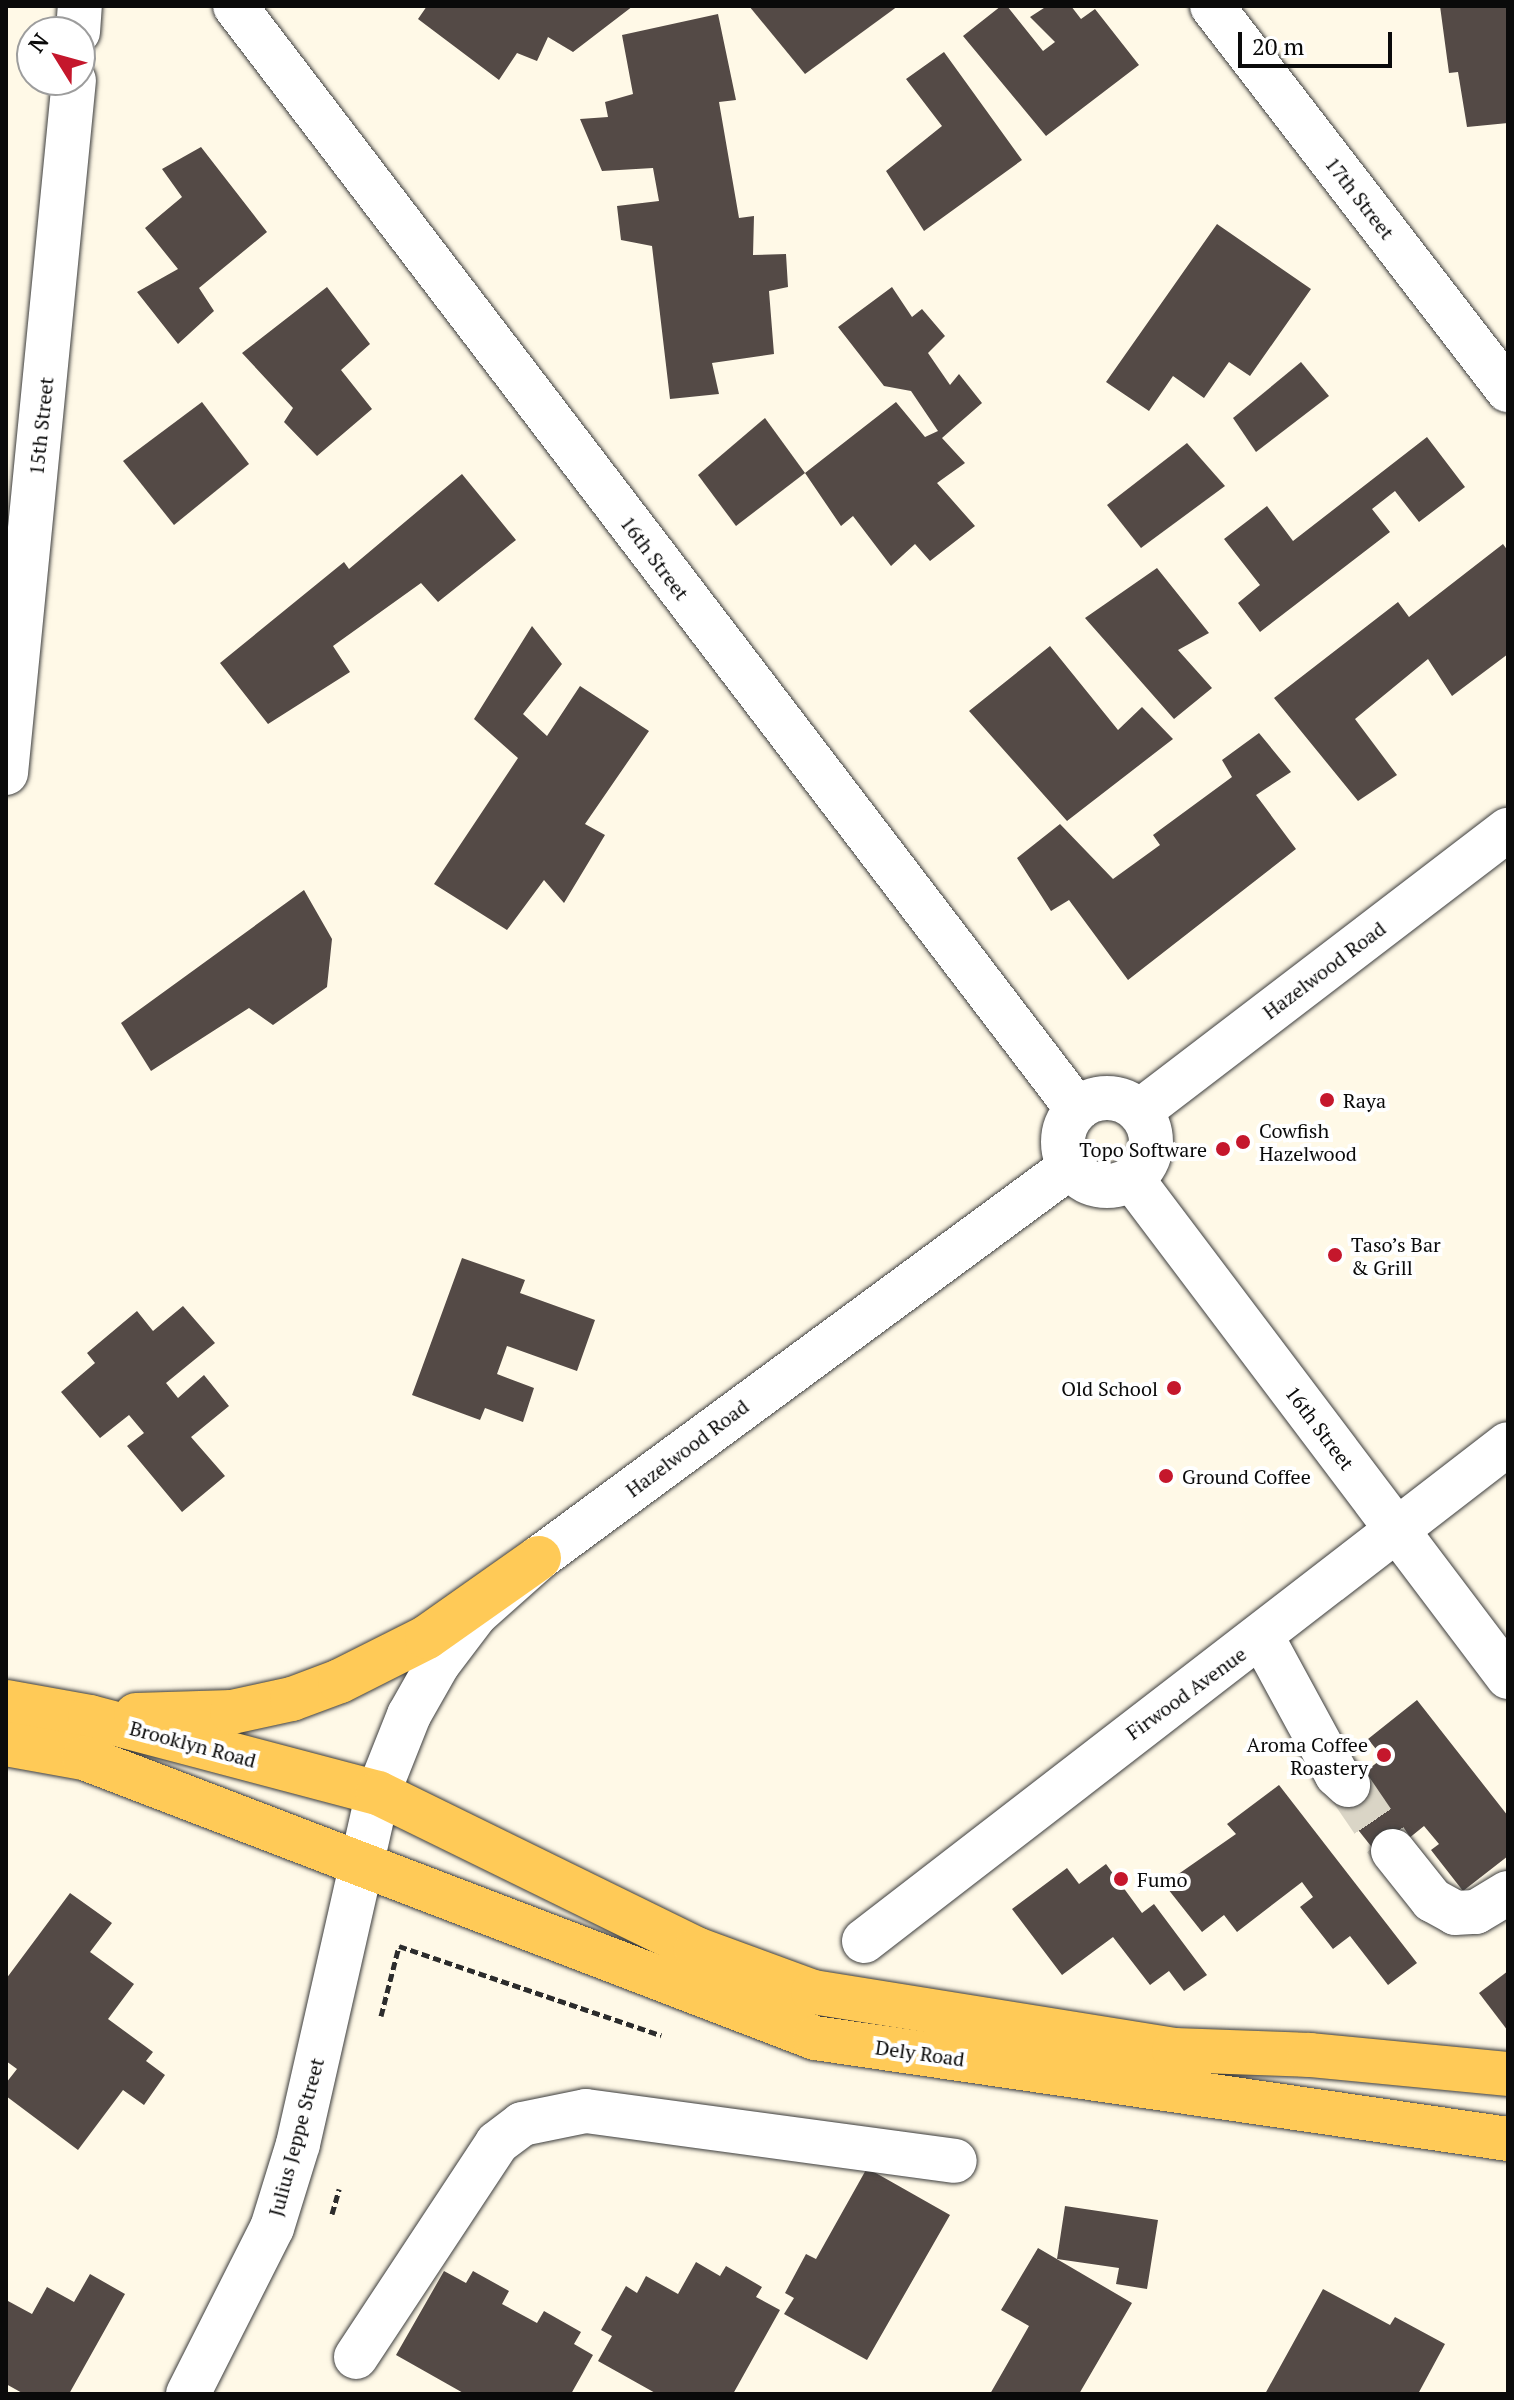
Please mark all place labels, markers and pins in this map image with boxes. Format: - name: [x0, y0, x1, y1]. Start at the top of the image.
- place label: Raya: [1343, 1088, 1386, 1112]
- marker: Raya: [1318, 1091, 1336, 1109]
- place label: Cowfish Hazelwood: [1259, 1118, 1357, 1165]
- marker: Cowfish Hazelwood: [1234, 1133, 1252, 1151]
- place label: Topo Software: [1079, 1137, 1207, 1161]
- marker: Topo Software: [1214, 1140, 1232, 1158]
- place label: Taso’s Bar & Grill: [1351, 1232, 1441, 1279]
- marker: Taso’s Bar & Grill: [1326, 1246, 1344, 1264]
- place label: Old School: [1061, 1376, 1158, 1400]
- marker: Old School: [1165, 1379, 1183, 1397]
- place label: Ground Coffee: [1182, 1464, 1311, 1488]
- marker: Ground Coffee: [1157, 1467, 1175, 1485]
- place label: Aroma Coffee Roastery: [1246, 1732, 1368, 1779]
- marker: Aroma Coffee Roastery: [1375, 1746, 1393, 1764]
- place label: Fumo: [1137, 1867, 1188, 1891]
- marker: Fumo: [1112, 1870, 1130, 1888]

